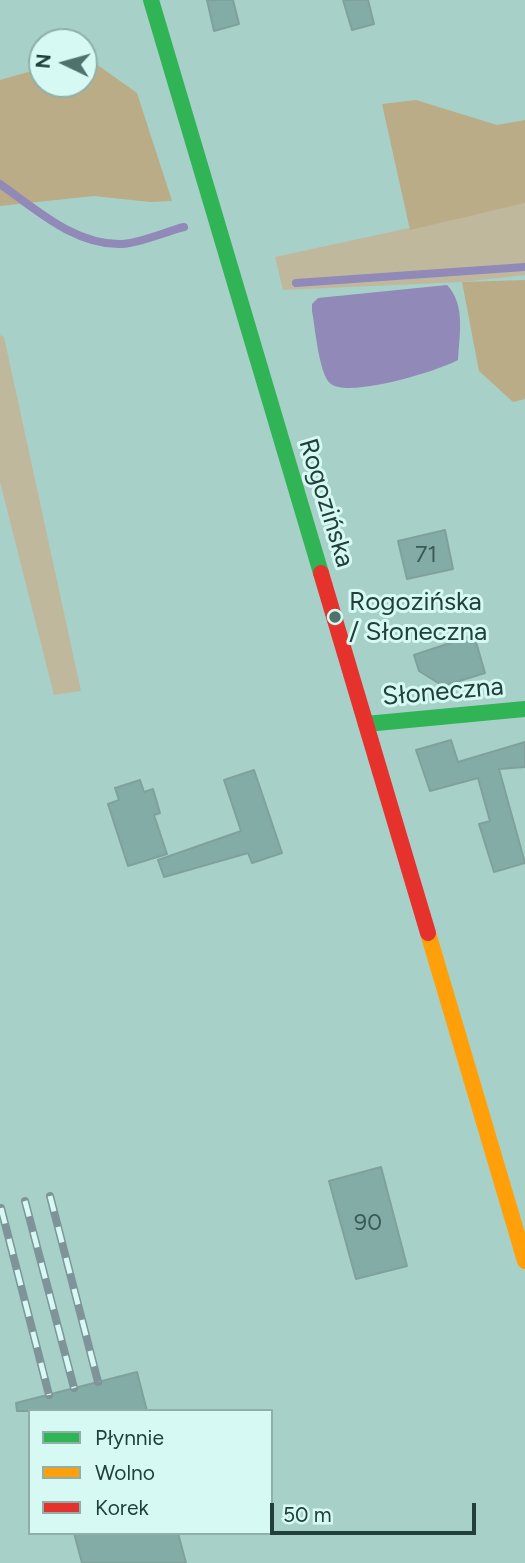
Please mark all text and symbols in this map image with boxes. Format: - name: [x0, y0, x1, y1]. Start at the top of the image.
- north arrow: [28, 28, 98, 98]
- text: N: [31, 53, 56, 70]
- street label: Rogozińska: [292, 435, 360, 571]
- house number: 71: [415, 541, 437, 569]
- place label: Rogozińska / Słoneczna: [349, 586, 487, 648]
- marker: Rogozińska / Słoneczna: [327, 609, 343, 625]
- street label: Słoneczna: [381, 671, 505, 713]
- house number: 90: [354, 1209, 382, 1237]
- legend: [28, 1409, 273, 1535]
- text: Płynnie: [95, 1425, 164, 1450]
- text: Wolno: [95, 1460, 155, 1485]
- scale bar: [273, 1490, 480, 1534]
- text: Korek: [95, 1495, 149, 1520]
- text: 50 m: [283, 1502, 332, 1527]

